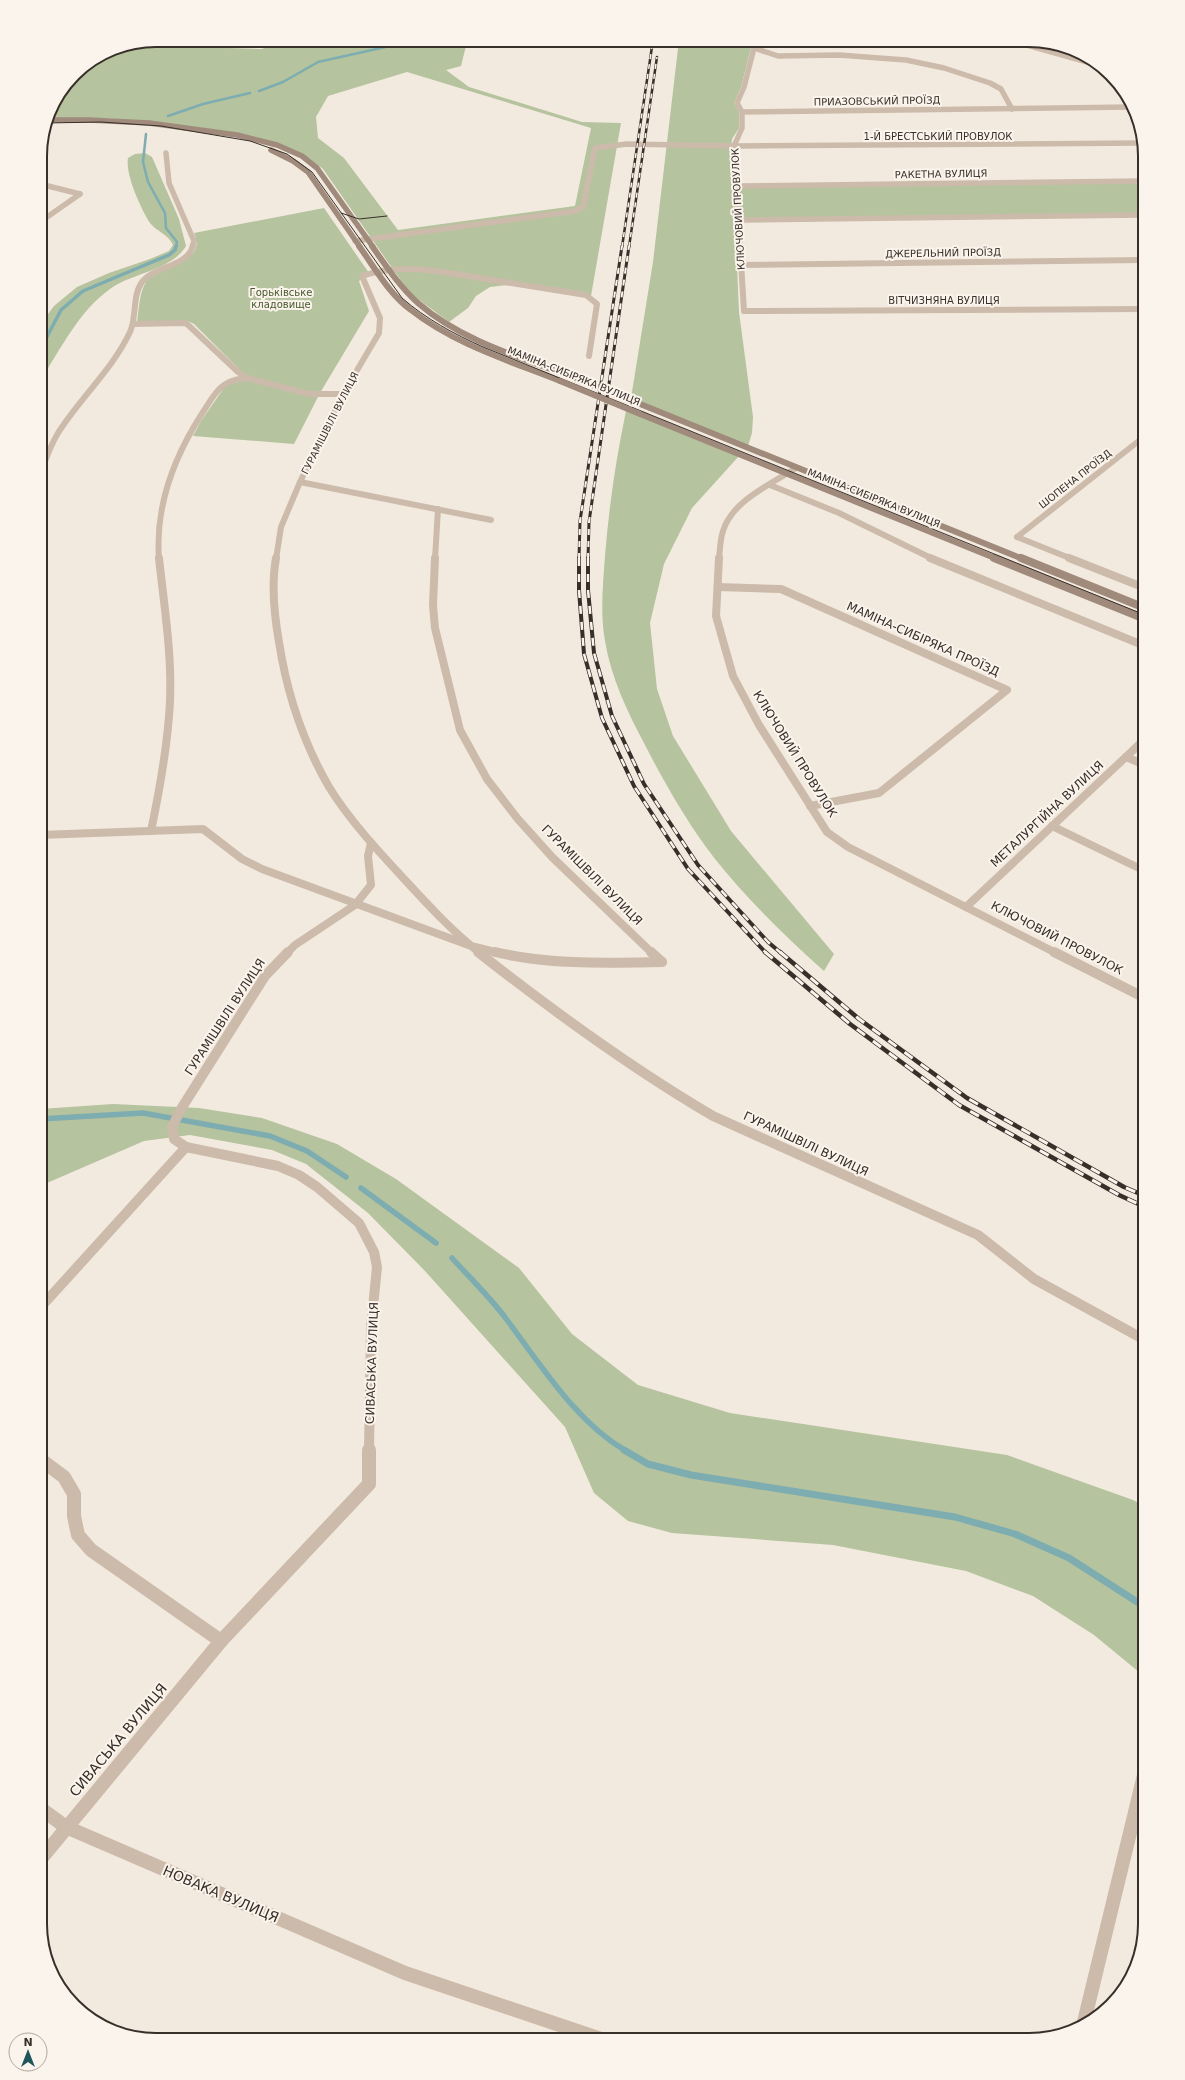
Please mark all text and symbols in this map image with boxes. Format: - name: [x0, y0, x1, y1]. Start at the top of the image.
- street label: ПРИАЗОВСЬКИЙ ПРОЇЗД: [814, 93, 941, 108]
- street label: 1-Й БРЕСТСЬКИЙ ПРОВУЛОК: [864, 130, 1012, 142]
- street label: КЛЮЧОВИЙ ПРОВУЛОК: [728, 148, 747, 270]
- street label: РАКЕТНА ВУЛИЦЯ: [895, 168, 987, 180]
- street label: ДЖЕРЕЛЬНИЙ ПРОЇЗД: [885, 245, 1001, 260]
- park label: Горьківське кладовище: [250, 287, 312, 310]
- street label: ВІТЧИЗНЯНА ВУЛИЦЯ: [888, 295, 1000, 306]
- street label: МАМІНА-СИБІРЯКА ВУЛИЦЯ: [506, 344, 642, 408]
- street label: ГУРАМІШВІЛІ ВУЛИЦЯ: [299, 370, 361, 476]
- street label: ШОПЕНА ПРОЇЗД: [1036, 447, 1113, 511]
- street label: МАМІНА-СИБІРЯКА ВУЛИЦЯ: [806, 466, 942, 530]
- street label: МАМІНА-СИБІРЯКА ПРОЇЗД: [845, 598, 1002, 679]
- street label: КЛЮЧОВИЙ ПРОВУЛОК: [750, 688, 841, 820]
- street label: МЕТАЛУРГІЙНА ВУЛИЦЯ: [987, 757, 1106, 870]
- street label: ГУРАМІШВІЛІ ВУЛИЦЯ: [539, 822, 645, 928]
- street label: КЛЮЧОВИЙ ПРОВУЛОК: [989, 898, 1126, 978]
- street label: ГУРАМІШВІЛІ ВУЛИЦЯ: [182, 956, 268, 1078]
- street label: ГУРАМІШВІЛІ ВУЛИЦЯ: [741, 1109, 871, 1179]
- street label: СИВАСЬКА ВУЛИЦЯ: [363, 1302, 381, 1424]
- street label: СИВАСЬКА ВУЛИЦЯ: [66, 1680, 170, 1800]
- street label: НОВАКА ВУЛИЦЯ: [161, 1862, 281, 1926]
- north arrow: [8, 2032, 48, 2072]
- text: N: [23, 2036, 33, 2049]

